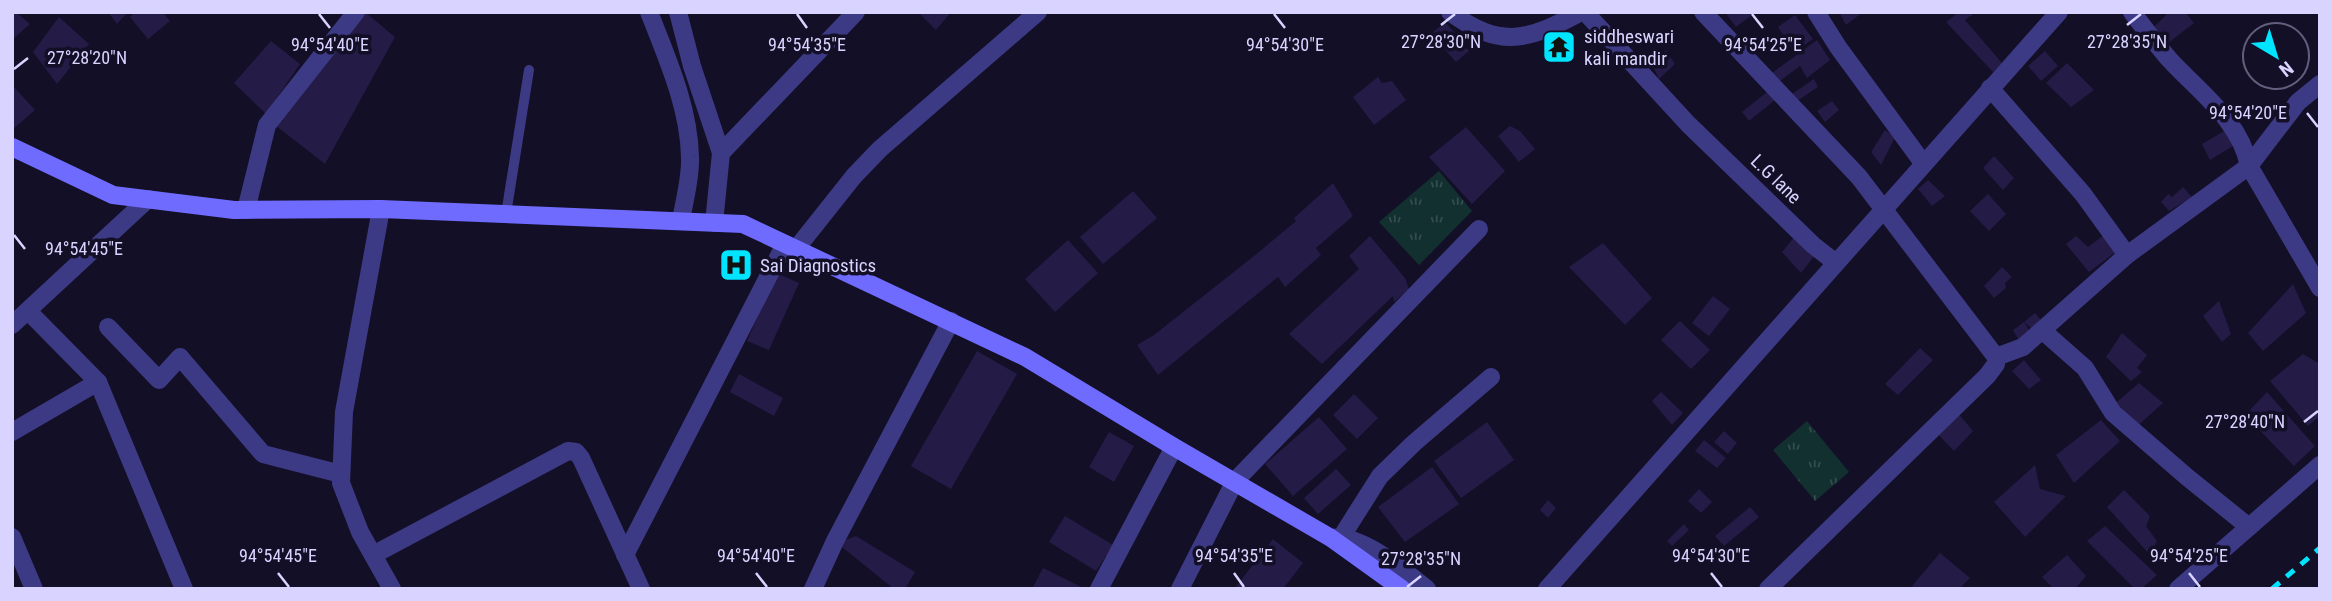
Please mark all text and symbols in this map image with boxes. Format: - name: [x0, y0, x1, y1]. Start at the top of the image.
- north arrow: [2241, 21, 2311, 91]
- place label: siddheswari kali mandir: [1584, 25, 1674, 70]
- temple icon: siddheswari kali mandir: [1540, 28, 1578, 66]
- text: 27°28'30"N: [1401, 31, 1481, 52]
- text: 27°28'35"N: [2087, 31, 2167, 52]
- text: 94°54'40"E: [291, 34, 369, 55]
- text: 94°54'35"E: [768, 34, 846, 55]
- text: 94°54'30"E: [1246, 34, 1324, 55]
- text: 94°54'25"E: [1724, 34, 1802, 55]
- text: 27°28'20"N: [47, 47, 127, 68]
- text: N: [2274, 56, 2298, 82]
- text: 94°54'20"E: [2209, 102, 2287, 123]
- street label: L.G lane: [1746, 149, 1806, 209]
- text: 94°54'45"E: [45, 238, 123, 259]
- hospital icon: Sai Diagnostics: [717, 246, 755, 284]
- place label: Sai Diagnostics: [760, 254, 876, 277]
- text: 27°28'40"N: [2205, 411, 2285, 432]
- text: 94°54'45"E: [239, 545, 317, 566]
- text: 94°54'40"E: [717, 545, 795, 566]
- text: 94°54'35"E: [1195, 545, 1273, 566]
- text: 94°54'30"E: [1672, 545, 1750, 566]
- text: 94°54'25"E: [2150, 545, 2228, 566]
- text: 27°28'35"N: [1381, 548, 1461, 569]

